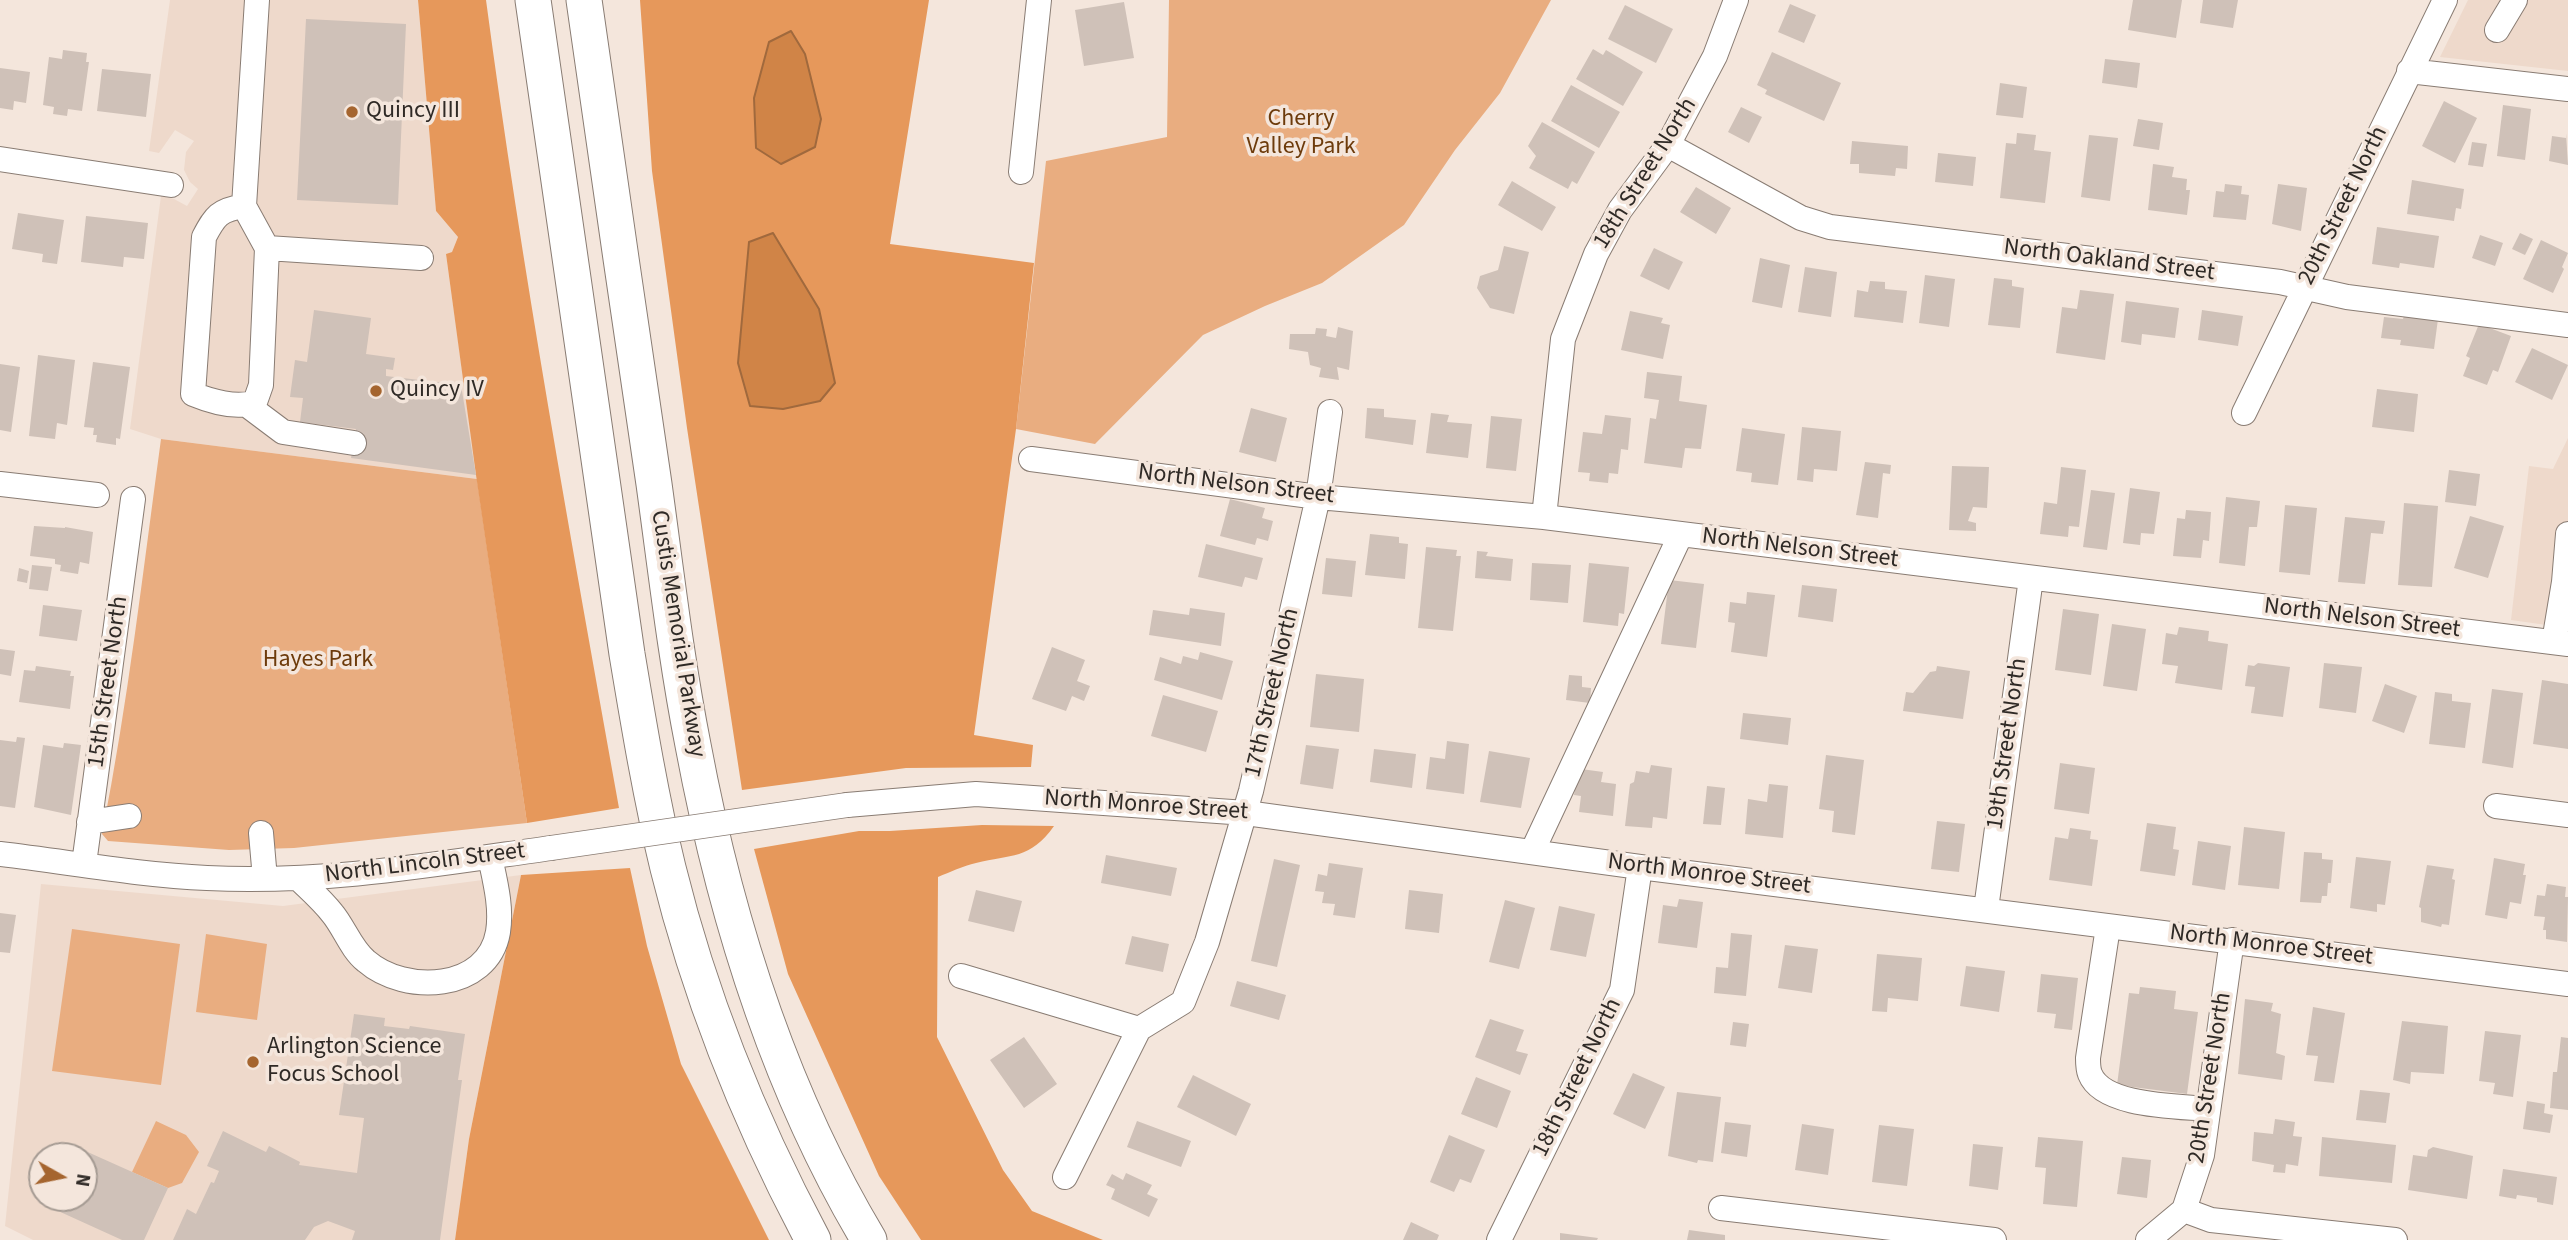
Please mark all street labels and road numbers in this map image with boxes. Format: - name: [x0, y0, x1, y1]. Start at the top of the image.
- street label: 18th Street North: [1588, 93, 1704, 255]
- street label: 20th Street North: [2293, 122, 2395, 290]
- street label: North Oakland Street: [2002, 234, 2216, 288]
- street label: North Nelson Street: [1136, 459, 1336, 511]
- street label: Custis Memorial Parkway: [643, 508, 711, 760]
- street label: North Nelson Street: [1700, 523, 1900, 575]
- street label: North Nelson Street: [2262, 593, 2462, 645]
- street label: 15th Street North: [83, 594, 135, 770]
- street label: 17th Street North: [1240, 606, 1306, 780]
- street label: 19th Street North: [1982, 656, 2034, 832]
- street label: North Monroe Street: [1043, 785, 1249, 827]
- street label: North Lincoln Street: [323, 837, 527, 891]
- street label: North Monroe Street: [1606, 848, 1812, 902]
- street label: North Monroe Street: [2168, 919, 2374, 973]
- street label: 20th Street North: [2183, 990, 2239, 1166]
- street label: 18th Street North: [1527, 994, 1629, 1162]

